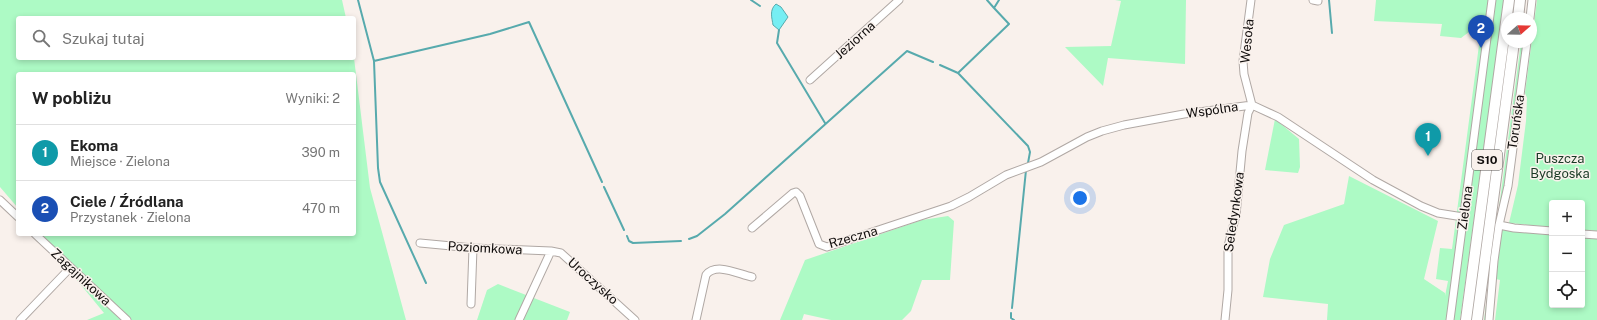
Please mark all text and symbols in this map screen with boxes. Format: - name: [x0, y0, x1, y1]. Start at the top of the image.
- north arrow: [1501, 12, 1537, 48]
- pin: 2: [1468, 15, 1494, 48]
- search box: [16, 16, 356, 60]
- street label: Jeziorna: [832, 18, 878, 62]
- street label: Wesoła: [1237, 18, 1257, 64]
- icon: search: [30, 27, 52, 49]
- text: Szukaj tutaj: [62, 30, 145, 47]
- text: W pobliżu: [32, 88, 111, 108]
- text: Wyniki: 2: [286, 91, 340, 106]
- street label: Toruńska: [1505, 94, 1527, 150]
- street label: Wspólna: [1185, 99, 1239, 121]
- pin: 1: [1415, 123, 1441, 156]
- text: Ekoma: [70, 137, 118, 154]
- text: 1: [42, 145, 48, 160]
- text: 390 m: [302, 145, 340, 160]
- road number: S10: [1472, 150, 1502, 170]
- park label: Puszcza Bydgoska: [1530, 151, 1590, 181]
- text: Miejsce · Zielona: [70, 154, 170, 169]
- street label: Seledynkowa: [1221, 171, 1247, 253]
- street label: Zielona: [1454, 185, 1476, 231]
- your location: [1070, 188, 1090, 208]
- text: Ciele / Źródlana: [70, 193, 184, 210]
- map controls: [1549, 200, 1585, 308]
- button: +: [1549, 200, 1585, 236]
- text: 2: [41, 201, 49, 216]
- text: 470 m: [302, 201, 340, 216]
- text: Przystanek · Zielona: [70, 210, 191, 225]
- street label: Rzeczna: [827, 223, 879, 251]
- button: −: [1549, 236, 1585, 272]
- street label: Poziomkowa: [447, 239, 523, 257]
- street label: Zagajnikowa: [48, 245, 114, 309]
- street label: Uroczysko: [565, 255, 621, 307]
- button: locate: [1549, 272, 1585, 308]

